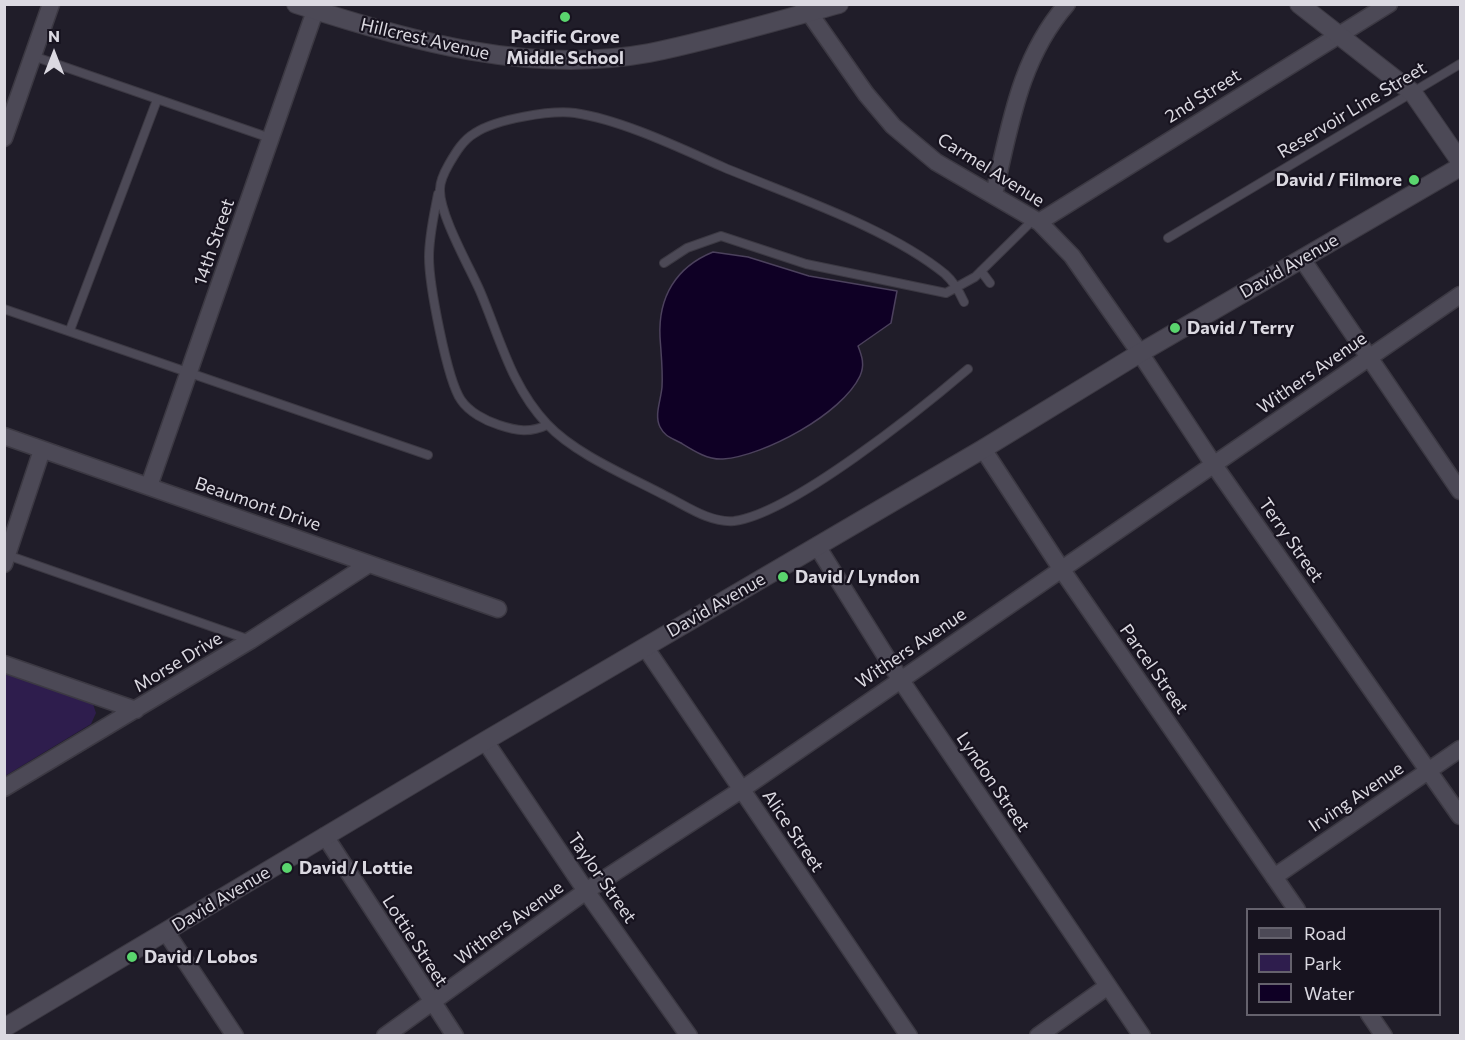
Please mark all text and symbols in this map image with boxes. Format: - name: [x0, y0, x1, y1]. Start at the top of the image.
- marker: Pacific Grove Middle School: [558, 10, 572, 24]
- street label: Hillcrest Avenue: [359, 14, 491, 64]
- north arrow: [24, 24, 84, 84]
- text: N: [48, 26, 60, 45]
- place label: Pacific Grove Middle School: [506, 26, 624, 68]
- street label: Reservoir Line Street: [1274, 57, 1430, 163]
- street label: 2nd Street: [1161, 64, 1245, 128]
- street label: Carmel Avenue: [933, 128, 1049, 212]
- place label: David / Filmore: [1276, 169, 1402, 191]
- marker: David / Filmore: [1407, 173, 1421, 187]
- street label: 14th Street: [189, 196, 239, 288]
- street label: David Avenue: [1236, 229, 1342, 303]
- place label: David / Terry: [1187, 317, 1294, 339]
- marker: David / Terry: [1168, 321, 1182, 335]
- street label: Withers Avenue: [1253, 327, 1371, 419]
- street label: Beaumont Drive: [192, 472, 324, 536]
- street label: Terry Street: [1254, 494, 1328, 586]
- place label: David / Lyndon: [795, 566, 920, 588]
- street label: David Avenue: [663, 568, 769, 642]
- marker: David / Lyndon: [776, 570, 790, 584]
- street label: Withers Avenue: [852, 603, 970, 693]
- street label: Parcel Street: [1115, 620, 1193, 718]
- street label: Morse Drive: [130, 627, 226, 697]
- street label: Lyndon Street: [952, 728, 1034, 836]
- street label: Irving Avenue: [1305, 757, 1407, 837]
- street label: Alice Street: [758, 786, 828, 876]
- street label: Taylor Street: [563, 829, 641, 927]
- place label: David / Lottie: [299, 857, 413, 879]
- street label: David Avenue: [168, 861, 274, 937]
- marker: David / Lottie: [280, 861, 294, 875]
- street label: Withers Avenue: [451, 876, 567, 970]
- street label: Lottie Street: [378, 891, 452, 991]
- legend: [1246, 908, 1441, 1016]
- text: Road: [1304, 922, 1346, 944]
- place label: David / Lobos: [144, 946, 258, 968]
- marker: David / Lobos: [125, 950, 139, 964]
- text: Park: [1304, 952, 1342, 974]
- text: Water: [1304, 982, 1355, 1004]

